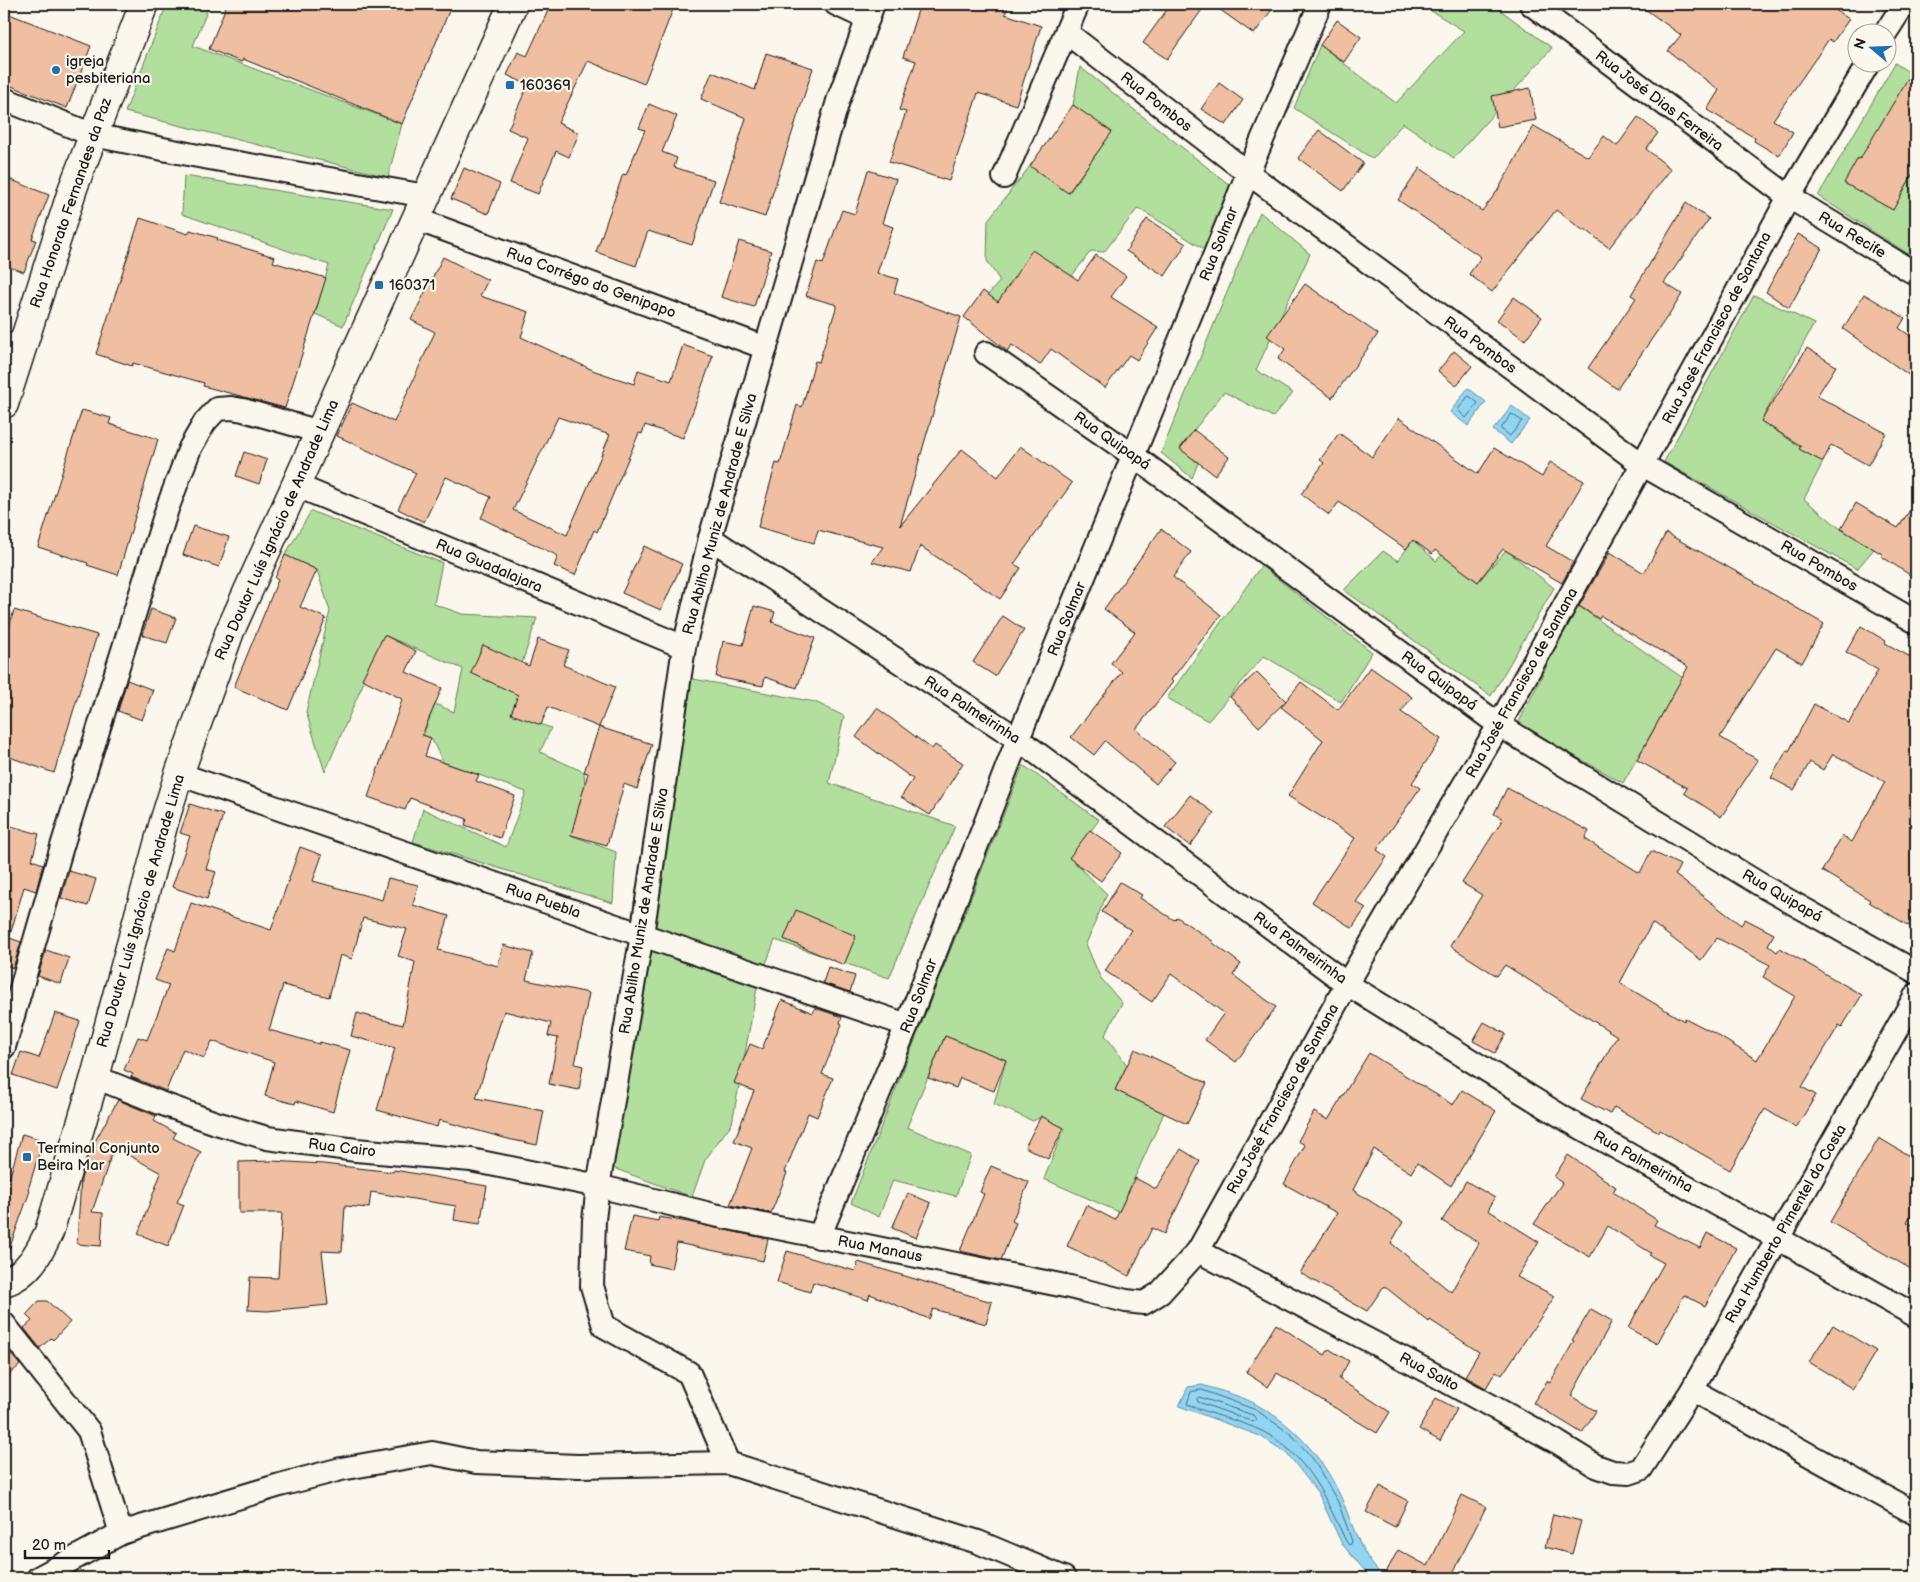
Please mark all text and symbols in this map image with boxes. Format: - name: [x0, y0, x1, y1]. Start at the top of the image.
- north arrow: [1848, 22, 1898, 72]
- text: N: [1850, 36, 1870, 52]
- street label: Rua José Dias Ferreira: [1591, 47, 1727, 155]
- place label: igreja pesbiteriana: [66, 52, 150, 88]
- marker: igreja pesbiteriana: [50, 64, 62, 76]
- street label: Rua Pombos: [1116, 68, 1196, 136]
- place label: 160369: [520, 76, 571, 95]
- marker: 160369: [504, 79, 516, 91]
- street label: Rua Honorato Fernandes da Paz: [26, 95, 116, 311]
- street label: Rua Solmar: [1195, 204, 1243, 284]
- street label: Rua Recife: [1815, 207, 1889, 263]
- street label: Rua José Francisco de Santana: [1658, 229, 1776, 427]
- street label: Rua Corrégo do Genipapo: [504, 243, 678, 323]
- place label: 160371: [389, 276, 435, 295]
- marker: 160371: [373, 279, 385, 291]
- street label: Rua Pombos: [1440, 312, 1521, 378]
- street label: Rua Abilho Muniz de Andrade E Silva: [679, 391, 761, 637]
- street label: Rua Doutor Luís Ignácio de Andrade Lima: [211, 397, 343, 663]
- street label: Rua Quipapá: [1070, 408, 1154, 474]
- street label: Rua Guadalajara: [433, 535, 545, 597]
- street label: Rua Pombos: [1777, 536, 1861, 596]
- street label: Rua Solmar: [1043, 579, 1091, 659]
- street label: Rua José Francisco de Santana: [1462, 585, 1582, 781]
- street label: Rua Quipapá: [1397, 647, 1481, 715]
- street label: Rua Palmeirinha: [920, 672, 1024, 748]
- street label: Rua Doutor Luís Ignácio de Andrade Lima: [93, 772, 189, 1050]
- street label: Rua Abilho Muniz de Andrade E Silva: [615, 786, 673, 1036]
- street label: Rua Quipapá: [1739, 865, 1825, 927]
- street label: Rua Puebla: [503, 879, 583, 923]
- street label: Rua Palmeirinha: [1249, 908, 1351, 988]
- street label: Rua Solmar: [896, 955, 942, 1036]
- street label: Rua José Francisco de Santana: [1223, 1001, 1343, 1197]
- street label: Rua Humberto Pimentel da Costa: [1721, 1121, 1851, 1327]
- street label: Rua Palmeirinha: [1590, 1127, 1696, 1197]
- street label: Rua Cairo: [307, 1134, 377, 1162]
- place label: Terminal Conjunto Beira Mar: [37, 1139, 160, 1175]
- marker: Terminal Conjunto Beira Mar: [21, 1151, 33, 1163]
- street label: Rua Manaus: [836, 1231, 924, 1267]
- street label: Rua Salto: [1396, 1348, 1462, 1396]
- scale bar: [25, 1527, 109, 1559]
- text: 20 m: [32, 1536, 66, 1555]

